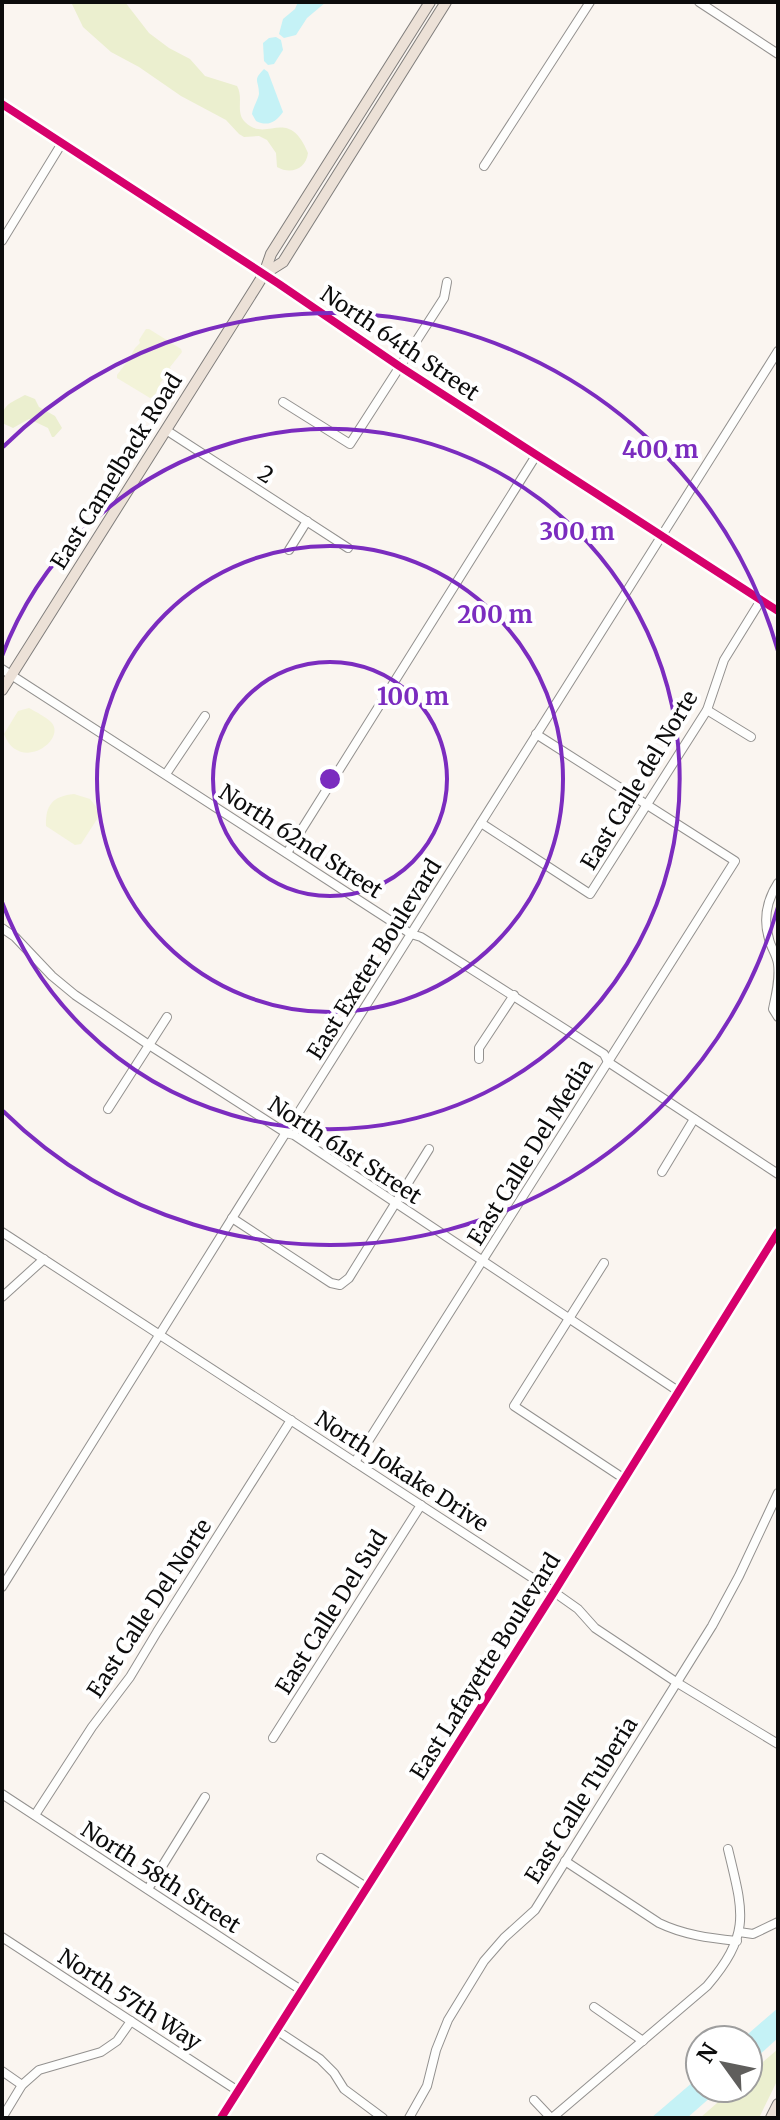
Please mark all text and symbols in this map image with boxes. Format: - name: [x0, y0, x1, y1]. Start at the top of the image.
- street label: North 64th Street: [315, 280, 485, 407]
- street label: East Camelback Road: [44, 368, 188, 574]
- text: 400 m: [622, 434, 698, 465]
- street label: 2: [253, 459, 279, 489]
- text: 300 m: [539, 516, 615, 547]
- text: 200 m: [457, 599, 533, 630]
- text: 100 m: [377, 681, 449, 712]
- street label: East Calle del Norte: [574, 685, 704, 875]
- centre of rings: [316, 765, 344, 793]
- street label: North 62nd Street: [214, 778, 388, 904]
- street label: East Exeter Boulevard: [301, 854, 447, 1064]
- street label: East Calle Del Media: [461, 1054, 599, 1250]
- street label: North 61st Street: [263, 1090, 427, 1210]
- street label: North Jokake Drive: [310, 1405, 494, 1537]
- street label: East Calle Del Norte: [81, 1513, 217, 1703]
- street label: East Calle Del Sud: [269, 1525, 393, 1699]
- street label: East Lafayette Boulevard: [404, 1548, 566, 1784]
- street label: East Calle Tuberia: [519, 1712, 644, 1888]
- street label: North 58th Street: [76, 1815, 246, 1939]
- street label: North 57th Way: [53, 1942, 207, 2056]
- north arrow: [684, 2024, 764, 2104]
- text: N: [691, 2038, 724, 2068]

